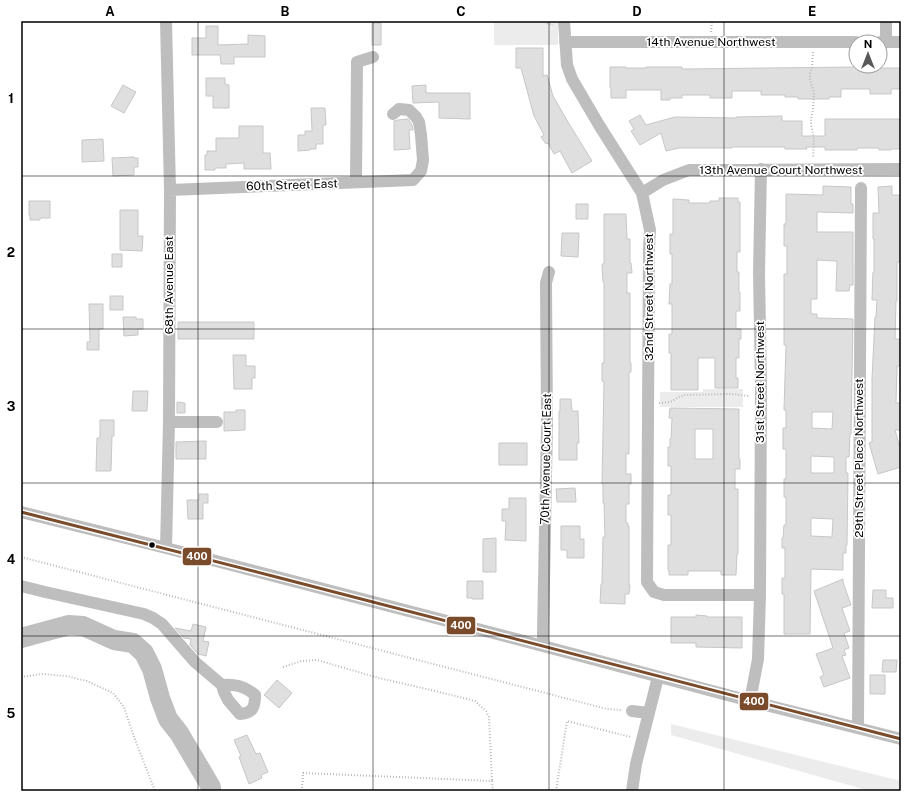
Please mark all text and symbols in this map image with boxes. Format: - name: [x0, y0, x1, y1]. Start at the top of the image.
- text: A: [105, 4, 115, 19]
- text: B: [281, 4, 290, 19]
- text: C: [456, 4, 466, 19]
- text: D: [632, 4, 642, 19]
- text: E: [808, 4, 816, 19]
- north arrow: [848, 34, 888, 74]
- street label: 14th Avenue Northwest: [646, 35, 776, 49]
- text: N: [864, 38, 872, 50]
- text: 1: [8, 91, 14, 106]
- street label: 13th Avenue Court Northwest: [699, 163, 863, 177]
- street label: 60th Street East: [246, 176, 338, 194]
- street label: 32nd Street Northwest: [642, 233, 656, 361]
- street label: 68th Avenue East: [162, 236, 176, 334]
- text: 2: [7, 245, 15, 260]
- street label: 31st Street Northwest: [753, 321, 767, 443]
- street label: 29th Street Place Northwest: [852, 378, 866, 538]
- street label: 70th Avenue Court East: [538, 393, 554, 525]
- text: 3: [7, 399, 16, 414]
- unlabelled marker: [147, 540, 157, 550]
- line badge: 400: [182, 547, 212, 566]
- text: 400: [186, 550, 208, 562]
- text: 4: [7, 552, 16, 567]
- line badge: 400: [446, 616, 476, 635]
- text: 400: [450, 619, 472, 631]
- line badge: 400: [739, 692, 769, 711]
- text: 400: [743, 695, 765, 707]
- text: 5: [7, 706, 16, 721]

